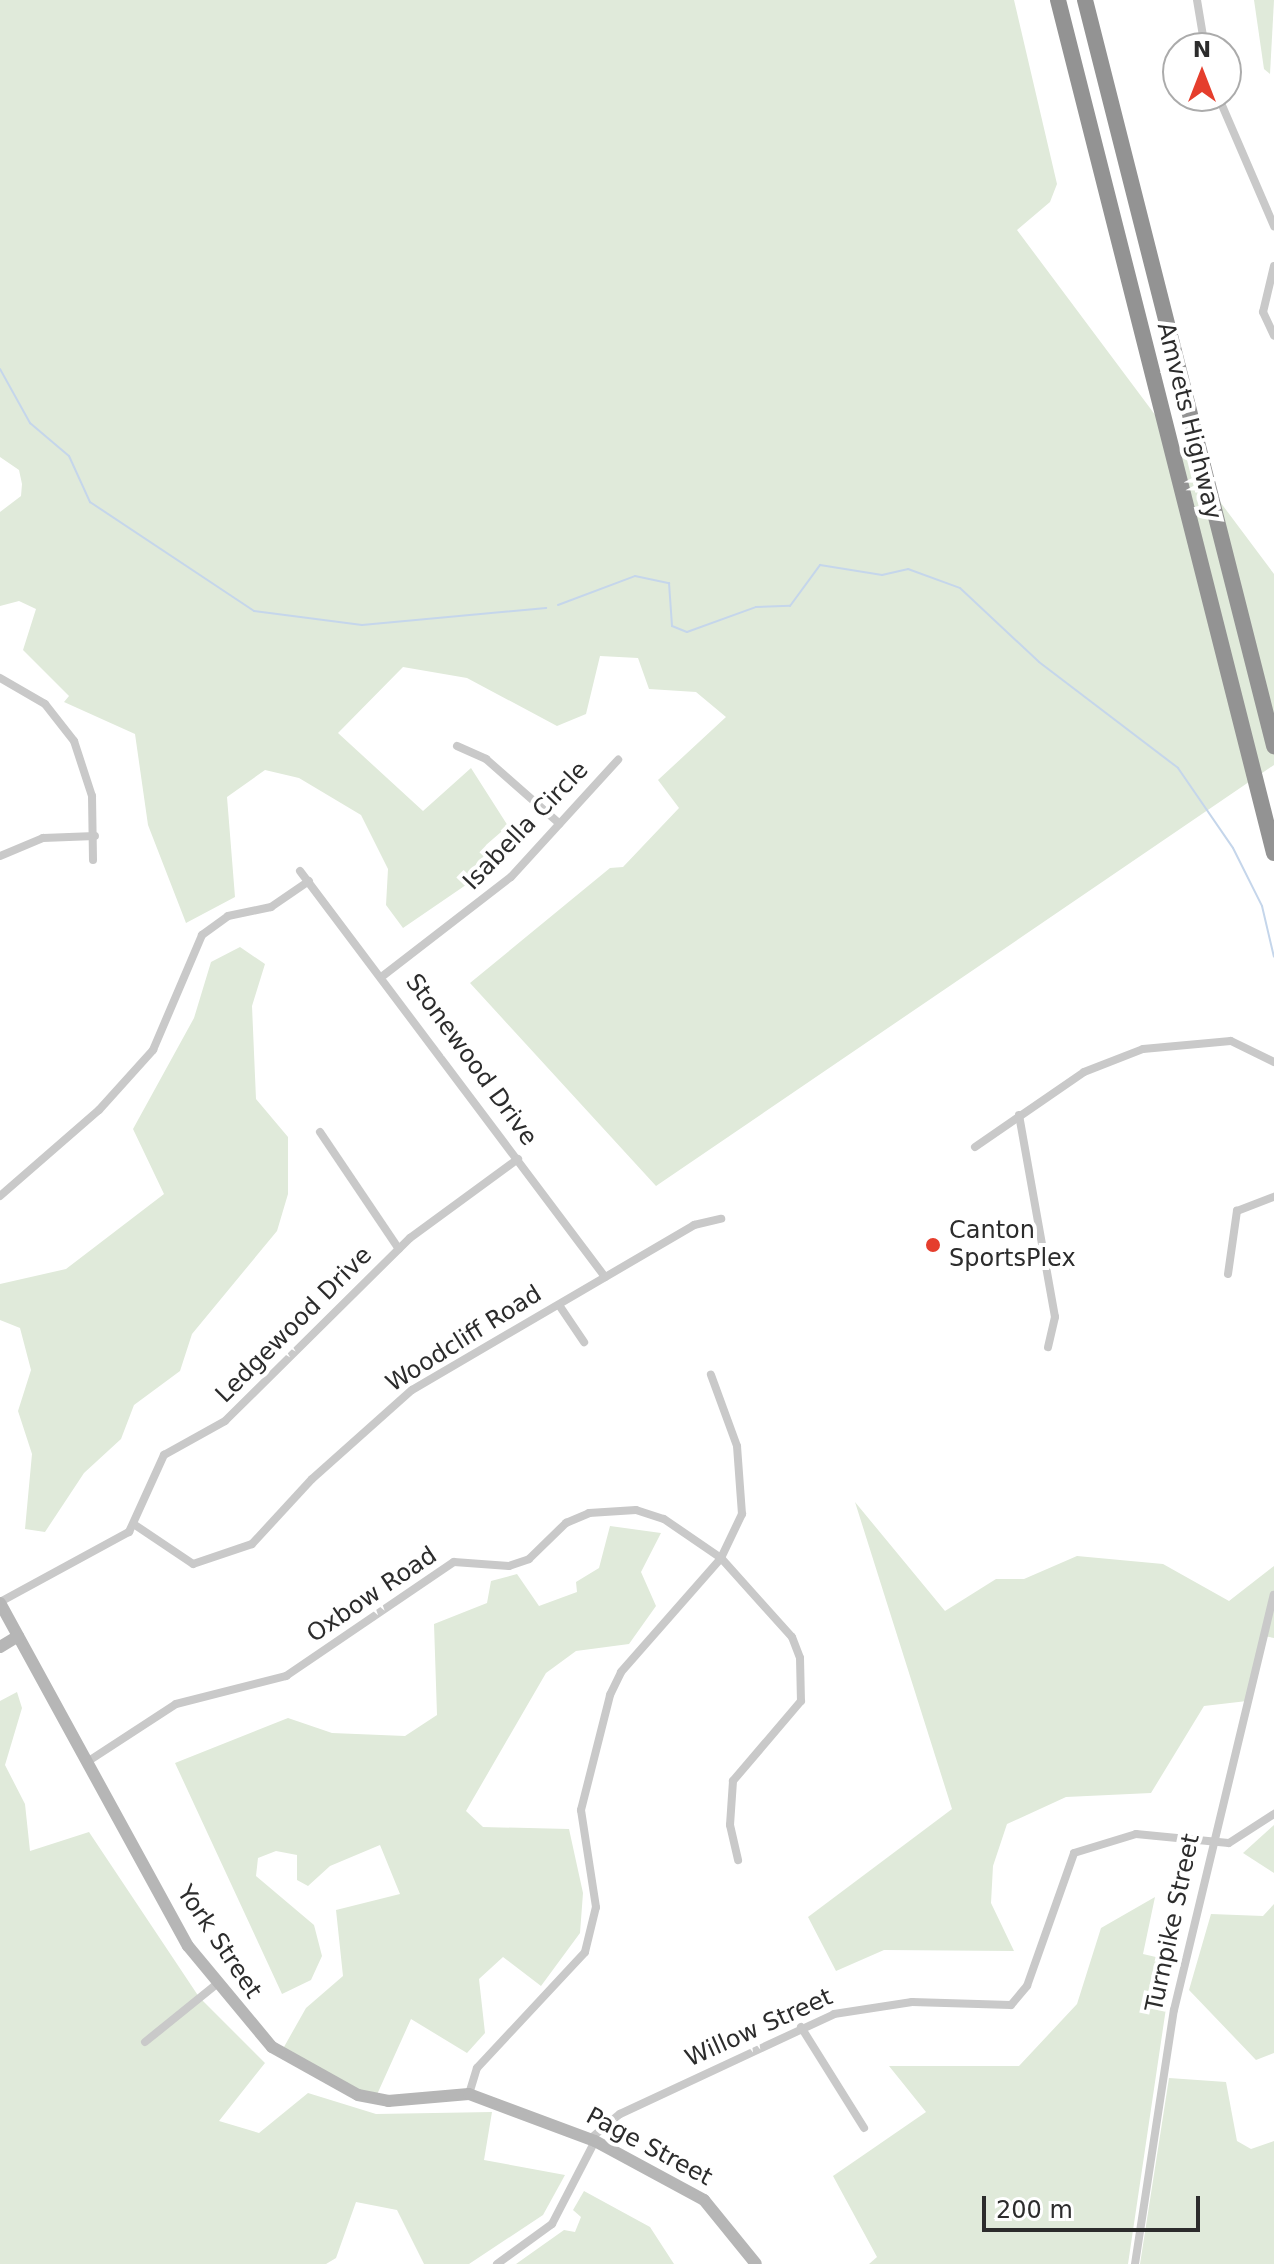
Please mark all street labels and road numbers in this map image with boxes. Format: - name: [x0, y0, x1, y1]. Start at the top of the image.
- street label: Amvets Highway: [1151, 320, 1227, 522]
- street label: Isabella Circle: [458, 756, 594, 896]
- street label: Stonewood Drive: [399, 969, 543, 1151]
- street label: Ledgewood Drive: [210, 1241, 378, 1409]
- street label: Woodcliff Road: [381, 1280, 547, 1398]
- street label: Oxbow Road: [302, 1541, 442, 1649]
- street label: Turnpike Street: [1140, 1831, 1206, 2015]
- street label: York Street: [171, 1880, 267, 2004]
- street label: Willow Street: [681, 1983, 837, 2073]
- street label: Page Street: [581, 2102, 717, 2192]

